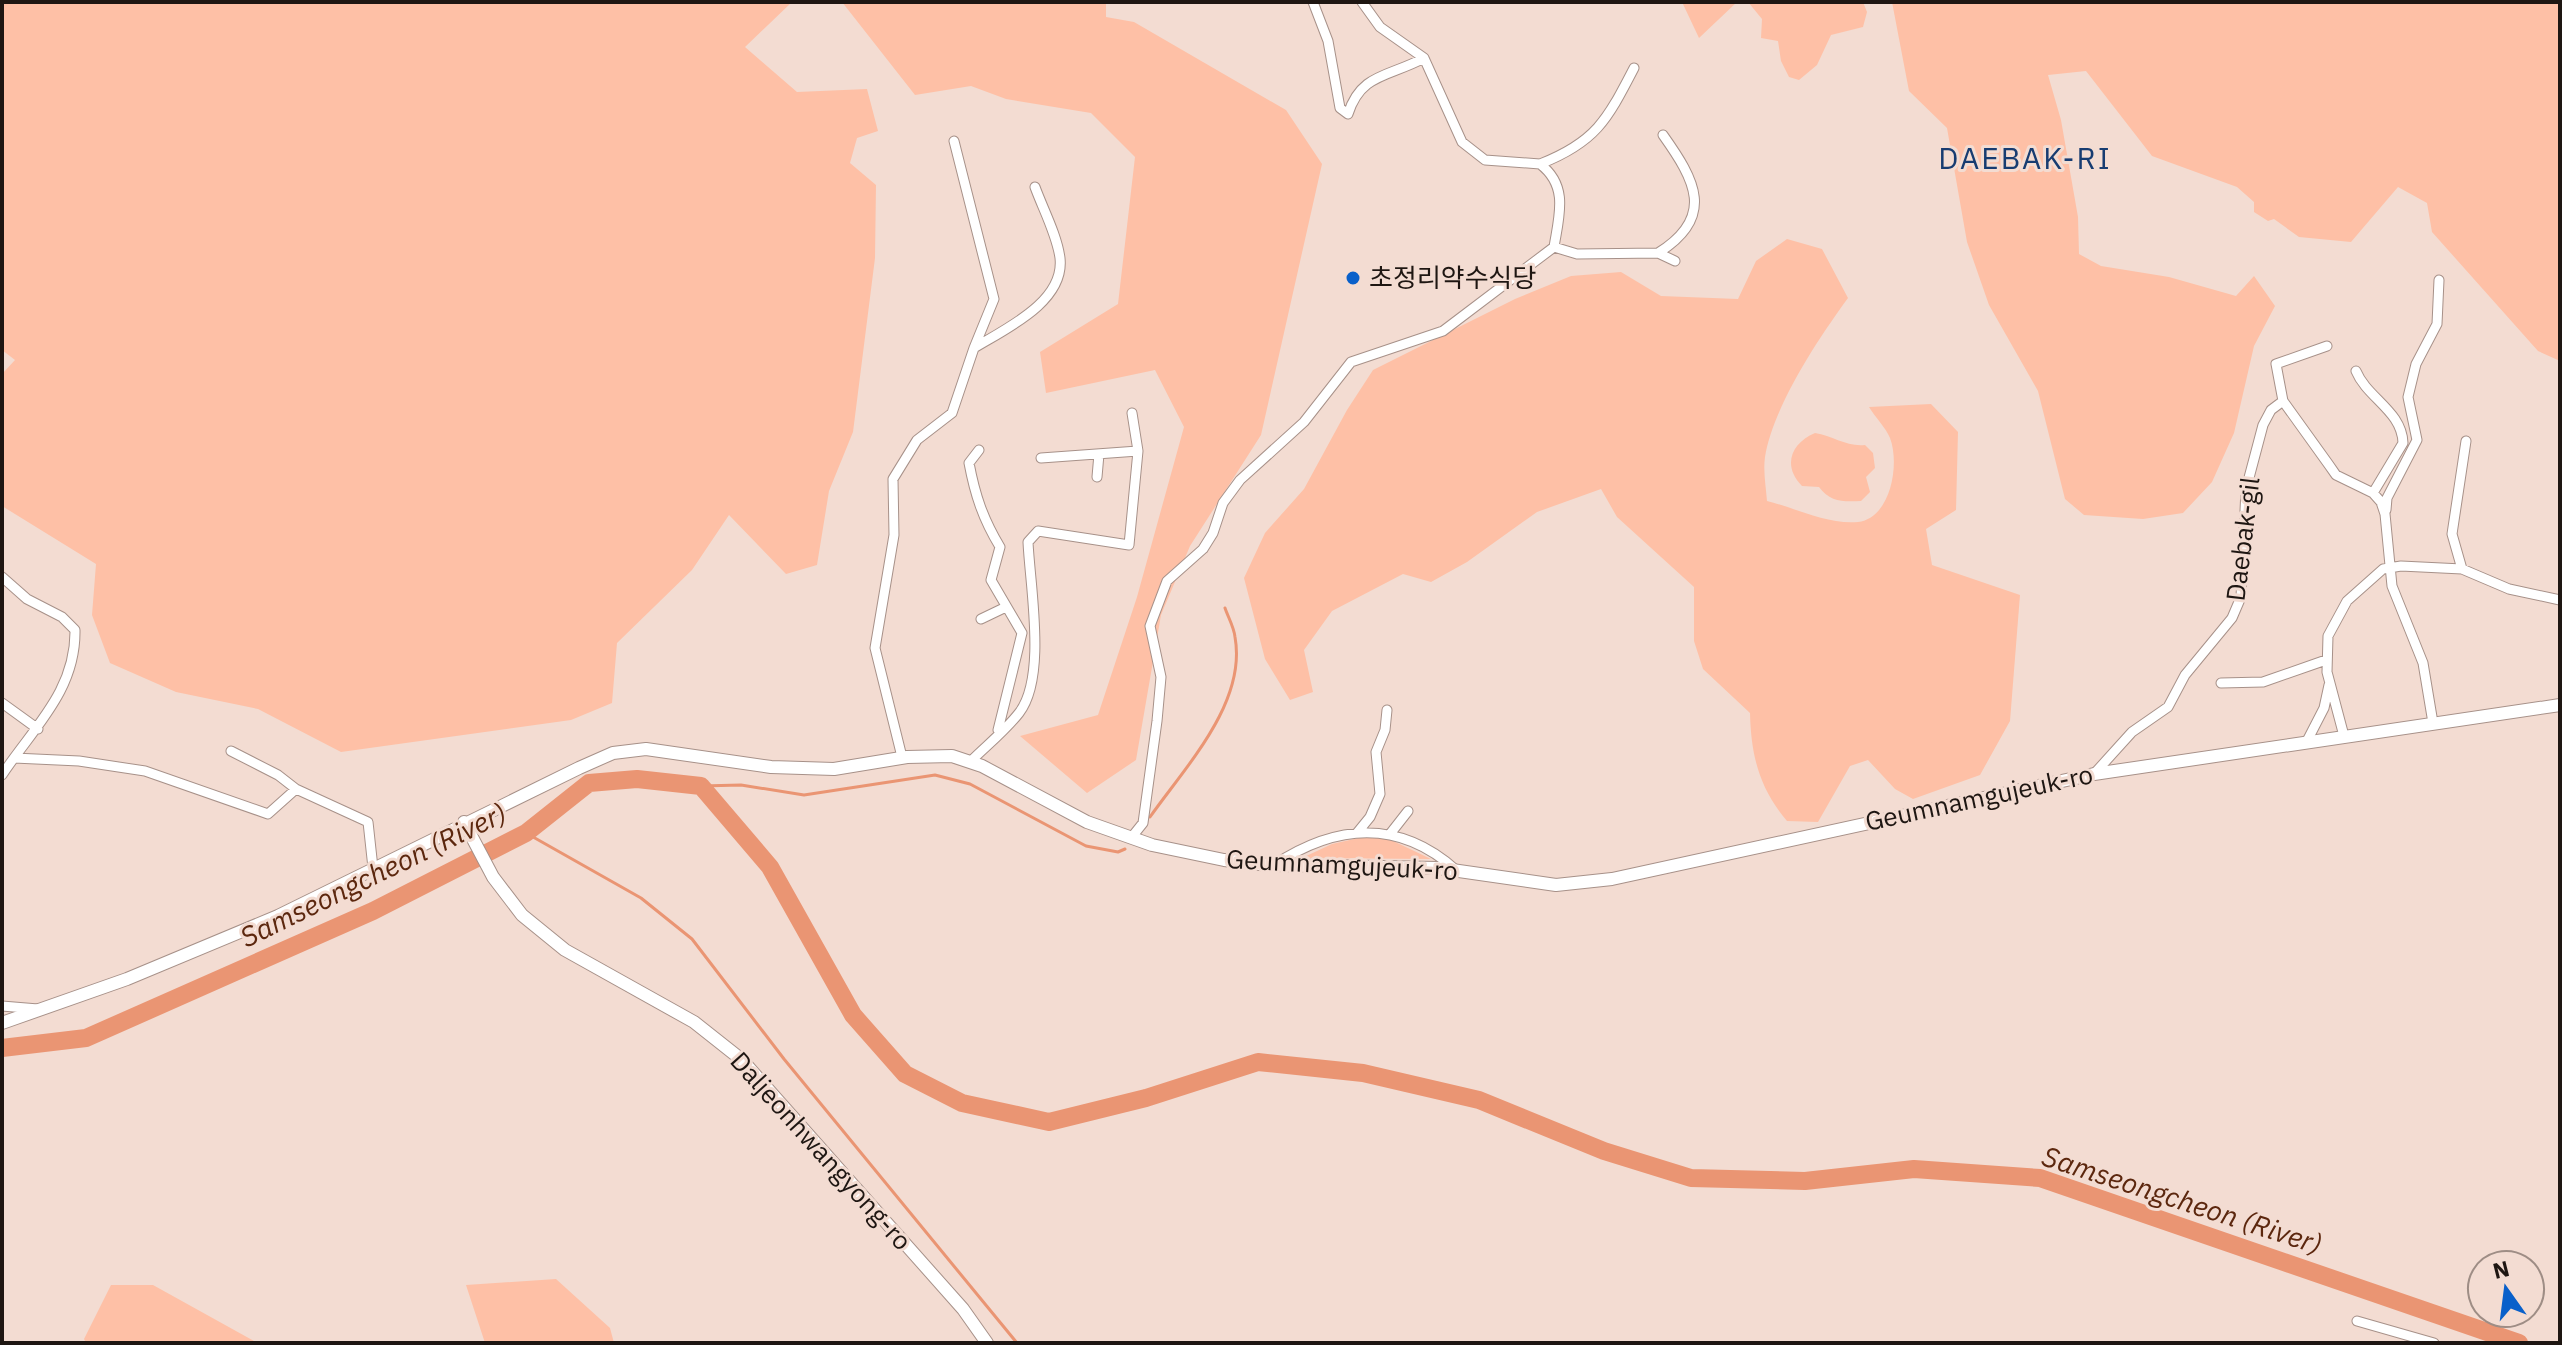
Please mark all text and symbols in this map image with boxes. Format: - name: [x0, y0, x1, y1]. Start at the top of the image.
- district label: DAEBAK-RI: [1938, 138, 2112, 177]
- place label: 초정리약수식당: [1369, 260, 1536, 294]
- marker: 초정리약수식당: [1344, 269, 1362, 287]
- street label: Daebak-gil: [2218, 475, 2266, 603]
- street label: Geumnamgujeuk-ro: [1862, 756, 2096, 838]
- water label: Samseongcheon (River): [233, 794, 512, 955]
- street label: Geumnamgujeuk-ro: [1225, 841, 1459, 887]
- street label: Daljeonhwangyong-ro: [724, 1044, 920, 1257]
- water label: Samseongcheon (River): [2038, 1137, 2327, 1262]
- north arrow: [2466, 1249, 2546, 1329]
- text: N: [2490, 1253, 2512, 1285]

